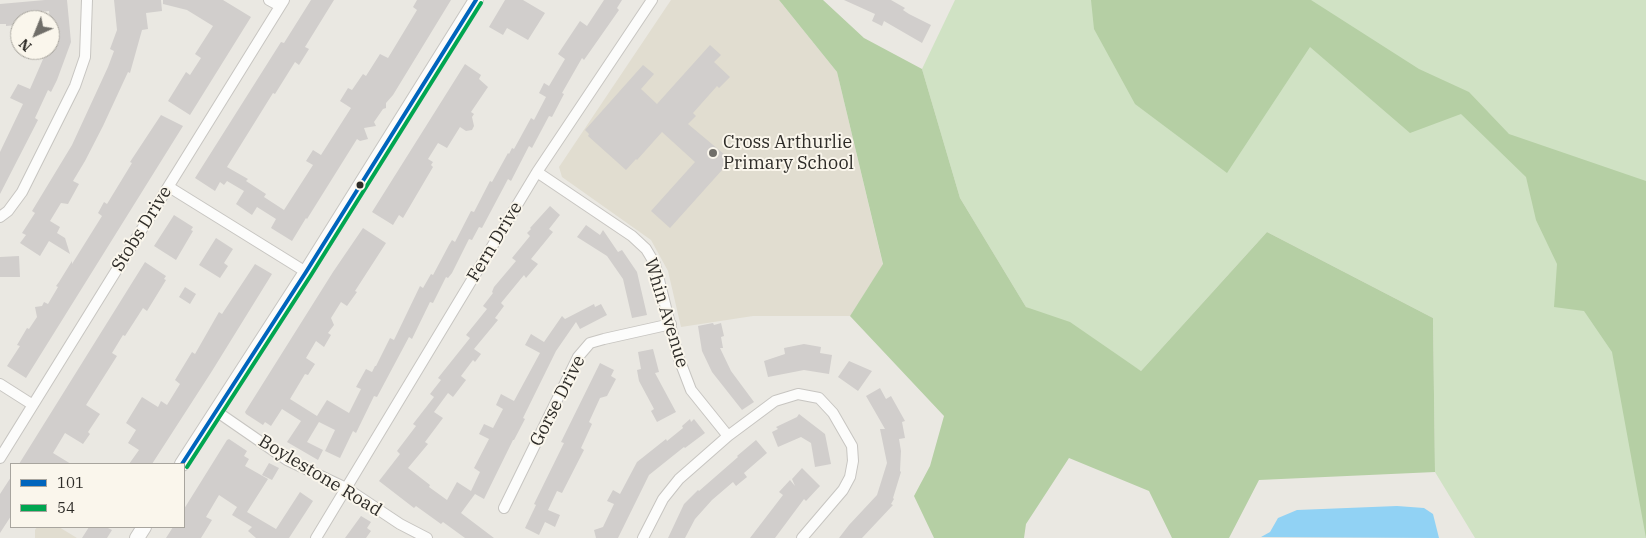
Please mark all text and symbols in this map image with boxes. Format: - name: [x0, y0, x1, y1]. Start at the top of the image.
- north arrow: [10, 10, 60, 60]
- text: N: [15, 35, 36, 55]
- place label: Cross Arthurlie Primary School: [723, 132, 854, 174]
- marker: Cross Arthurlie Primary School: [707, 147, 719, 159]
- unlabelled marker: [355, 180, 365, 190]
- street label: Stobs Drive: [107, 182, 177, 276]
- street label: Fern Drive: [463, 198, 527, 286]
- street label: Whin Avenue: [639, 256, 693, 370]
- street label: Gorse Drive: [526, 352, 590, 450]
- street label: Boylestone Road: [254, 431, 386, 521]
- legend: [10, 463, 185, 528]
- text: 101: [57, 473, 84, 492]
- text: 54: [57, 498, 75, 517]

